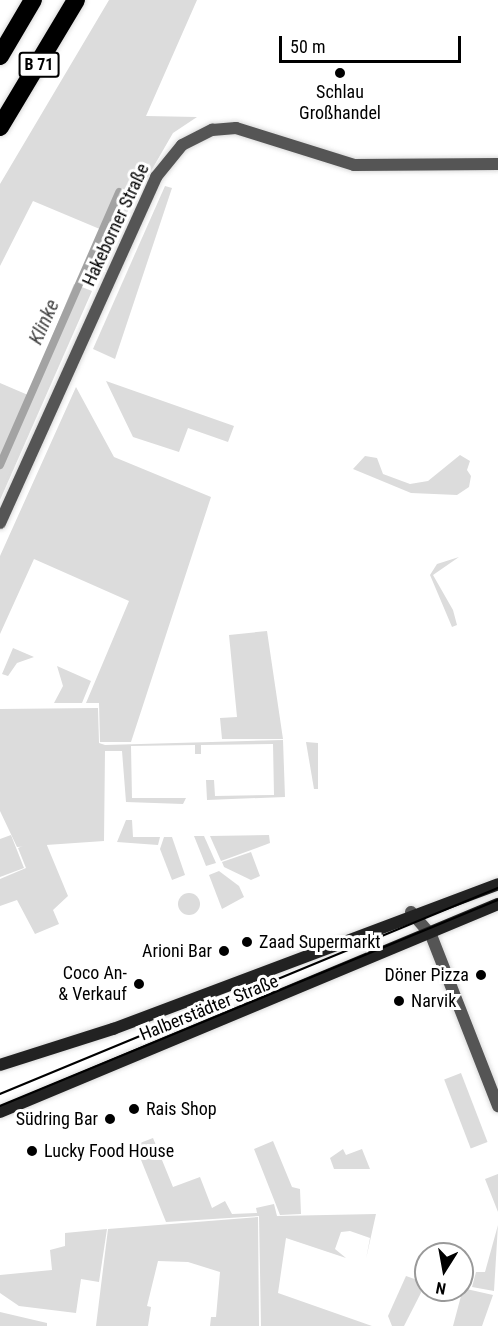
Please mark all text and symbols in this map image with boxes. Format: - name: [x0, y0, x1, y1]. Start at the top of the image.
- scale bar: [282, 24, 464, 62]
- text: 50 m: [290, 36, 325, 57]
- road number: B 71: [18, 52, 60, 78]
- marker: Schlau Großhandel: [333, 66, 347, 80]
- place label: Schlau Großhandel: [299, 82, 381, 124]
- street label: Hakeborner Straße: [78, 160, 154, 290]
- water label: Klinke: [24, 296, 64, 348]
- place label: Zaad Supermarkt: [259, 931, 381, 953]
- marker: Zaad Supermarkt: [240, 935, 254, 949]
- place label: Arioni Bar: [142, 940, 212, 962]
- marker: Arioni Bar: [217, 944, 231, 958]
- place label: Coco An- & Verkauf: [58, 963, 127, 1006]
- place label: Döner Pizza: [384, 964, 469, 986]
- marker: Döner Pizza: [474, 968, 488, 982]
- street label: Halberstädter Straße: [137, 970, 281, 1046]
- marker: Coco An- & Verkauf: [132, 977, 146, 991]
- place label: Narvik: [411, 990, 456, 1012]
- marker: Narvik: [392, 994, 406, 1008]
- place label: Rais Shop: [146, 1098, 217, 1120]
- marker: Rais Shop: [127, 1102, 141, 1116]
- place label: Südring Bar: [16, 1108, 98, 1130]
- marker: Südring Bar: [103, 1112, 117, 1126]
- place label: Lucky Food House: [44, 1140, 174, 1162]
- marker: Lucky Food House: [25, 1144, 39, 1158]
- north arrow: [414, 1242, 474, 1302]
- text: N: [434, 1278, 447, 1298]

